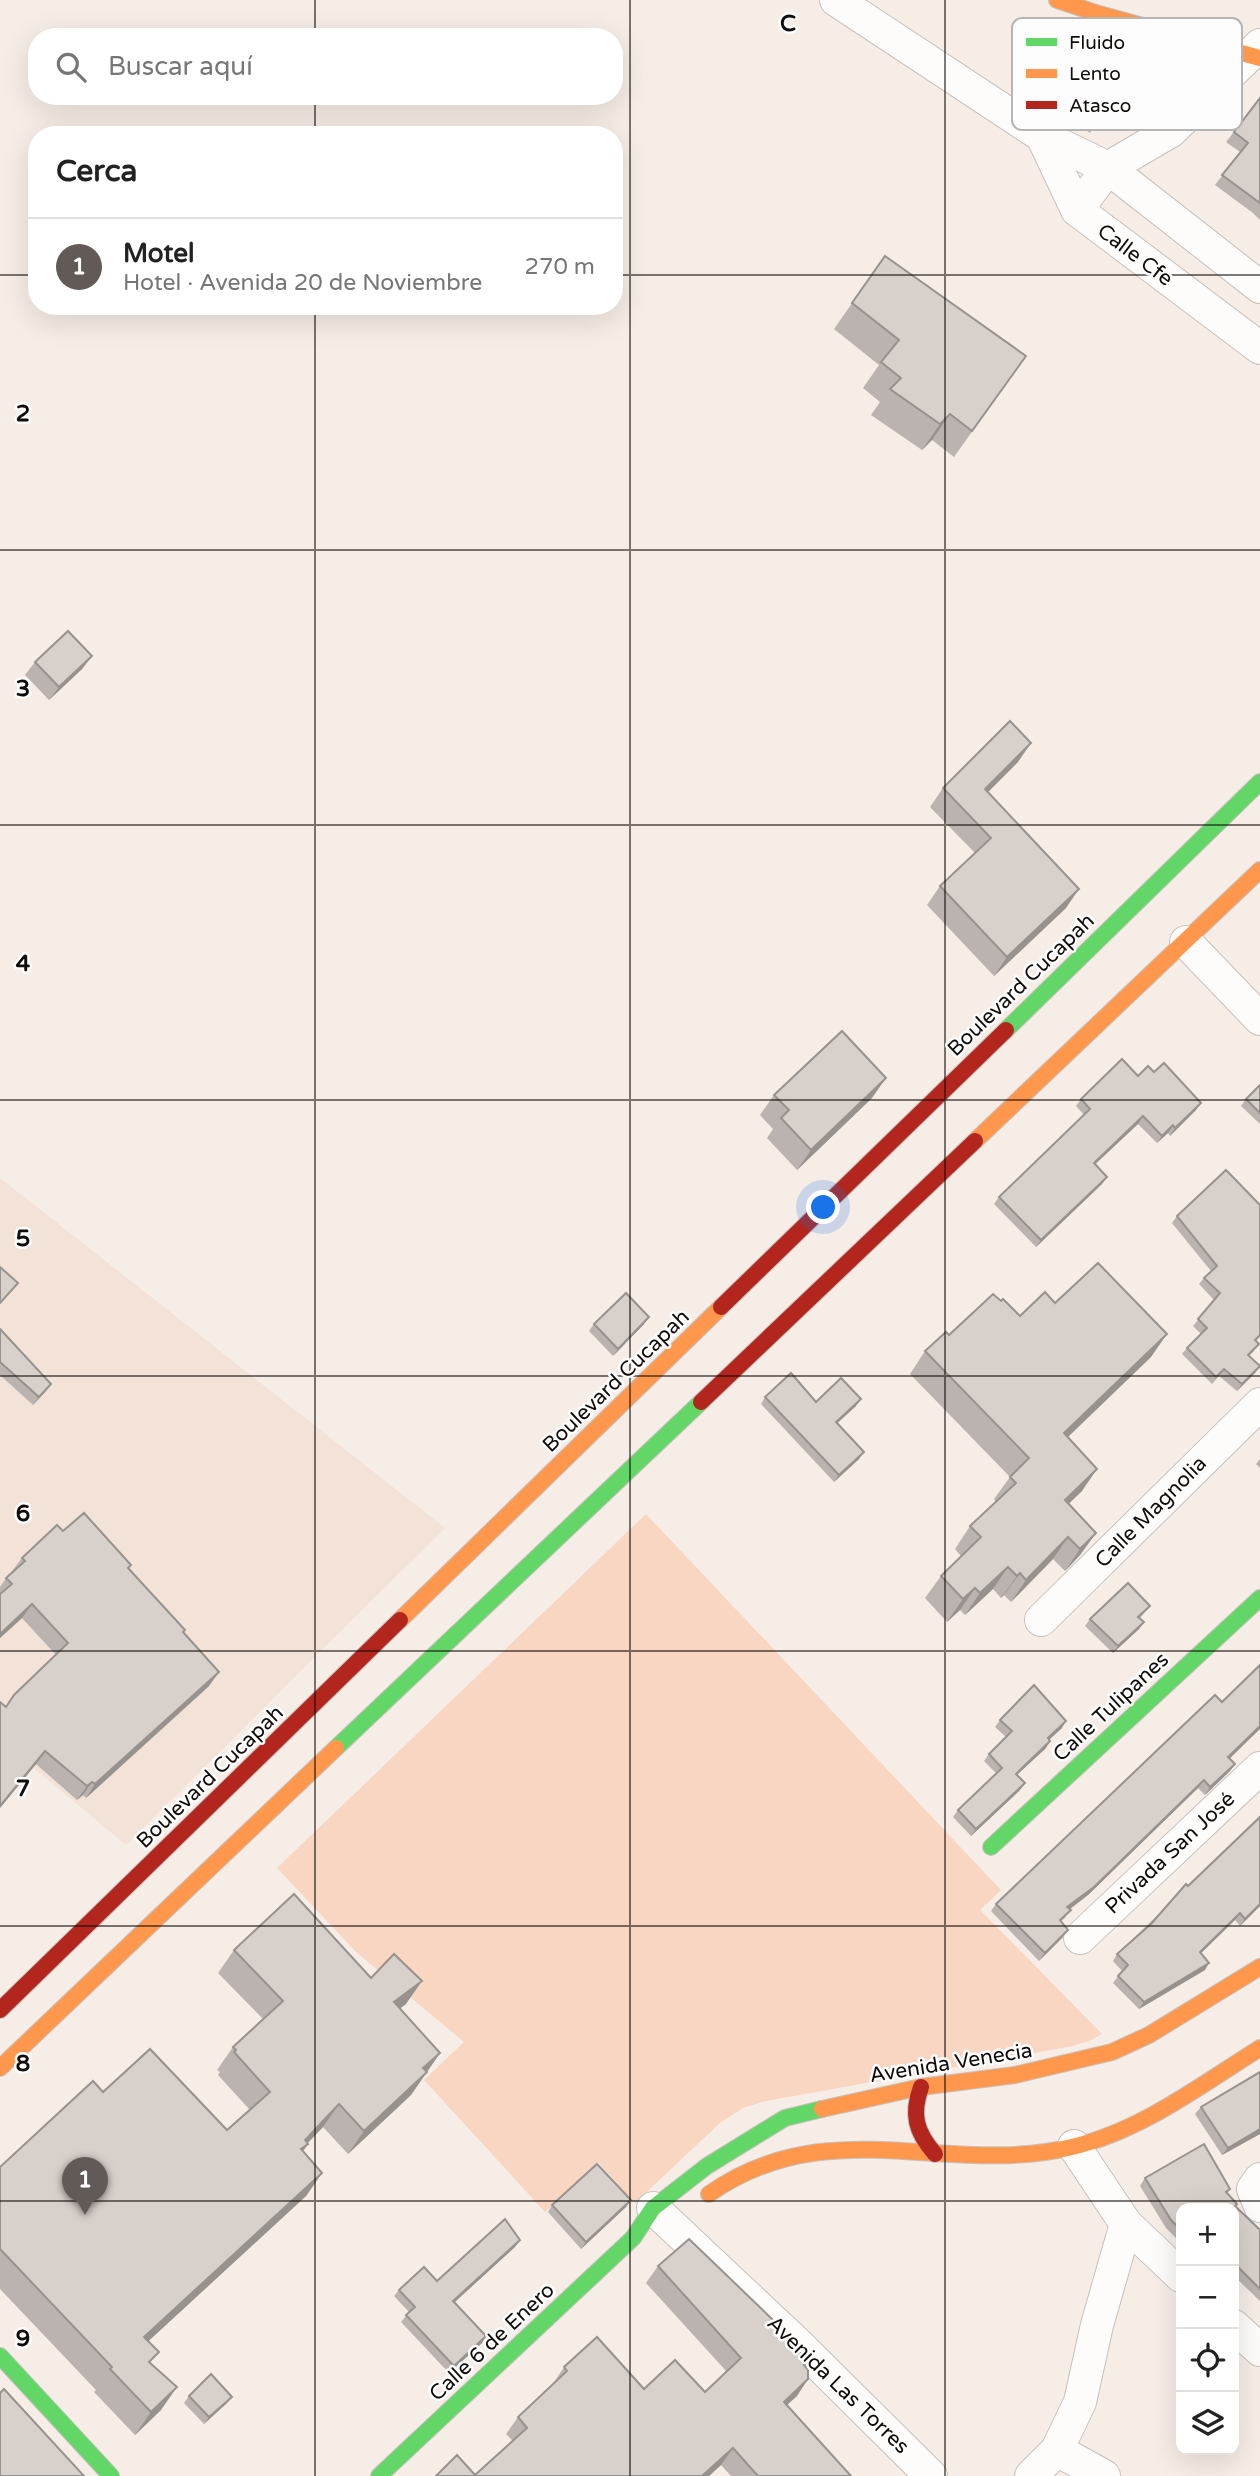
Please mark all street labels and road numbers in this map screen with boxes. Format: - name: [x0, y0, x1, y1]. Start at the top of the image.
- street label: Calle Cfe: [1092, 219, 1178, 292]
- street label: Boulevard Cucapah: [942, 909, 1100, 1061]
- street label: Boulevard Cucapah: [537, 1305, 695, 1457]
- street label: Calle Magnolia: [1090, 1451, 1212, 1573]
- street label: Calle Tulipanes: [1048, 1647, 1174, 1767]
- street label: Boulevard Cucapah: [131, 1701, 289, 1853]
- street label: Privada San José: [1100, 1786, 1240, 1919]
- street label: Avenida Venecia: [868, 2038, 1034, 2088]
- street label: Calle 6 de Enero: [424, 2278, 560, 2406]
- street label: Avenida Las Torres: [762, 2311, 914, 2459]

